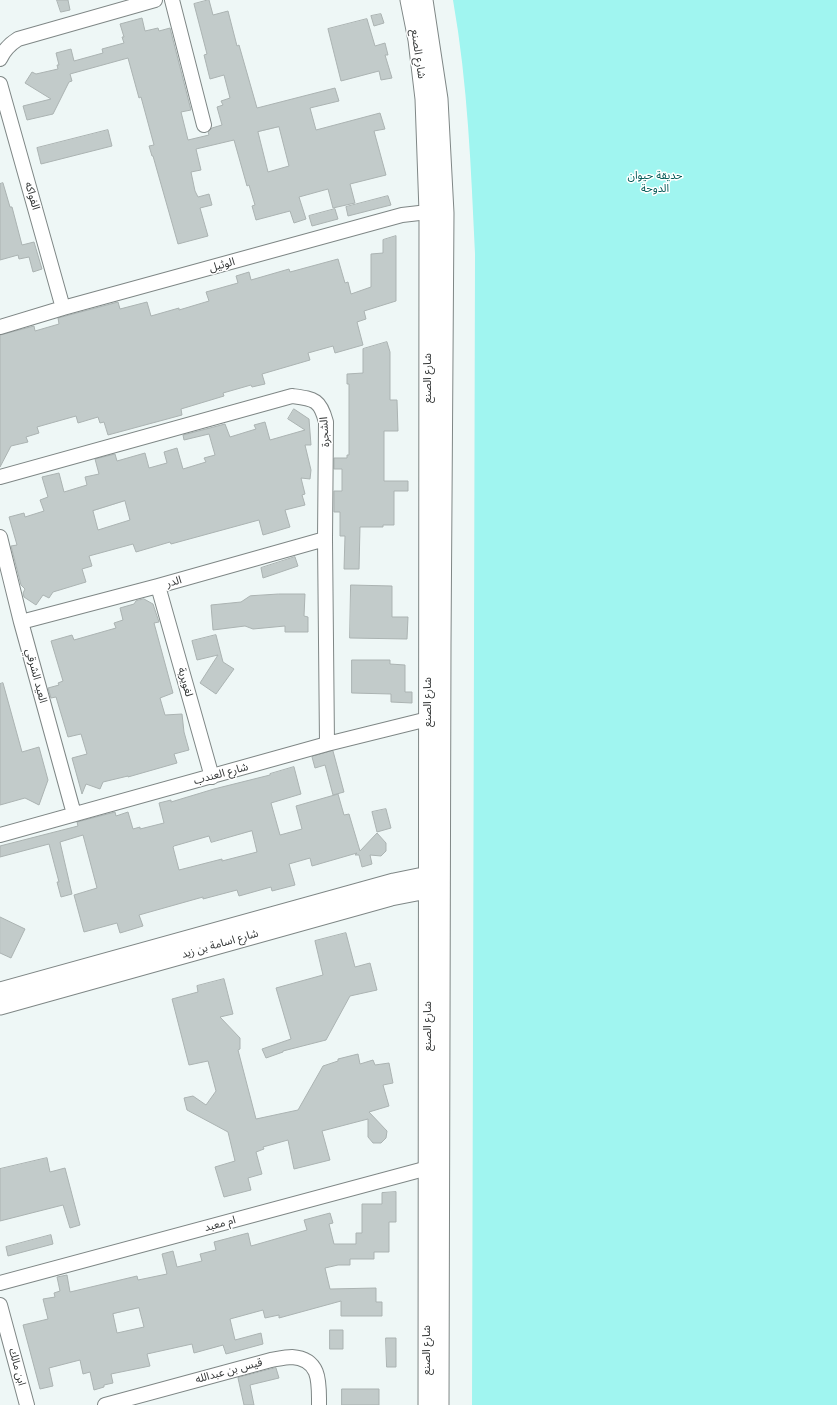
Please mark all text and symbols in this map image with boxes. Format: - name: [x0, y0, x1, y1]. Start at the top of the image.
- street label: شارع الصنع: [408, 28, 428, 80]
- park label: حديقة حيوان الدوحة: [627, 169, 683, 195]
- street label: الفواكه: [22, 180, 42, 212]
- street label: الوثيل: [208, 255, 236, 275]
- street label: شارع الصنع: [421, 353, 435, 403]
- street label: الشجرة: [317, 416, 333, 448]
- street label: الدر: [165, 574, 183, 590]
- street label: العيد الشرقي: [22, 647, 50, 705]
- street label: لغويرية: [175, 666, 195, 698]
- street label: شارع الصنع: [421, 677, 435, 727]
- street label: شارع العندب: [192, 760, 250, 788]
- street label: شارع اسامة بن زيد: [180, 927, 260, 961]
- street label: شارع الصنع: [421, 1001, 435, 1051]
- street label: ام معبد: [203, 1213, 237, 1235]
- street label: شارع الصنع: [420, 1325, 434, 1375]
- street label: ابن مالك: [6, 1347, 28, 1387]
- street label: قيس بن عبدالله: [194, 1356, 264, 1386]

